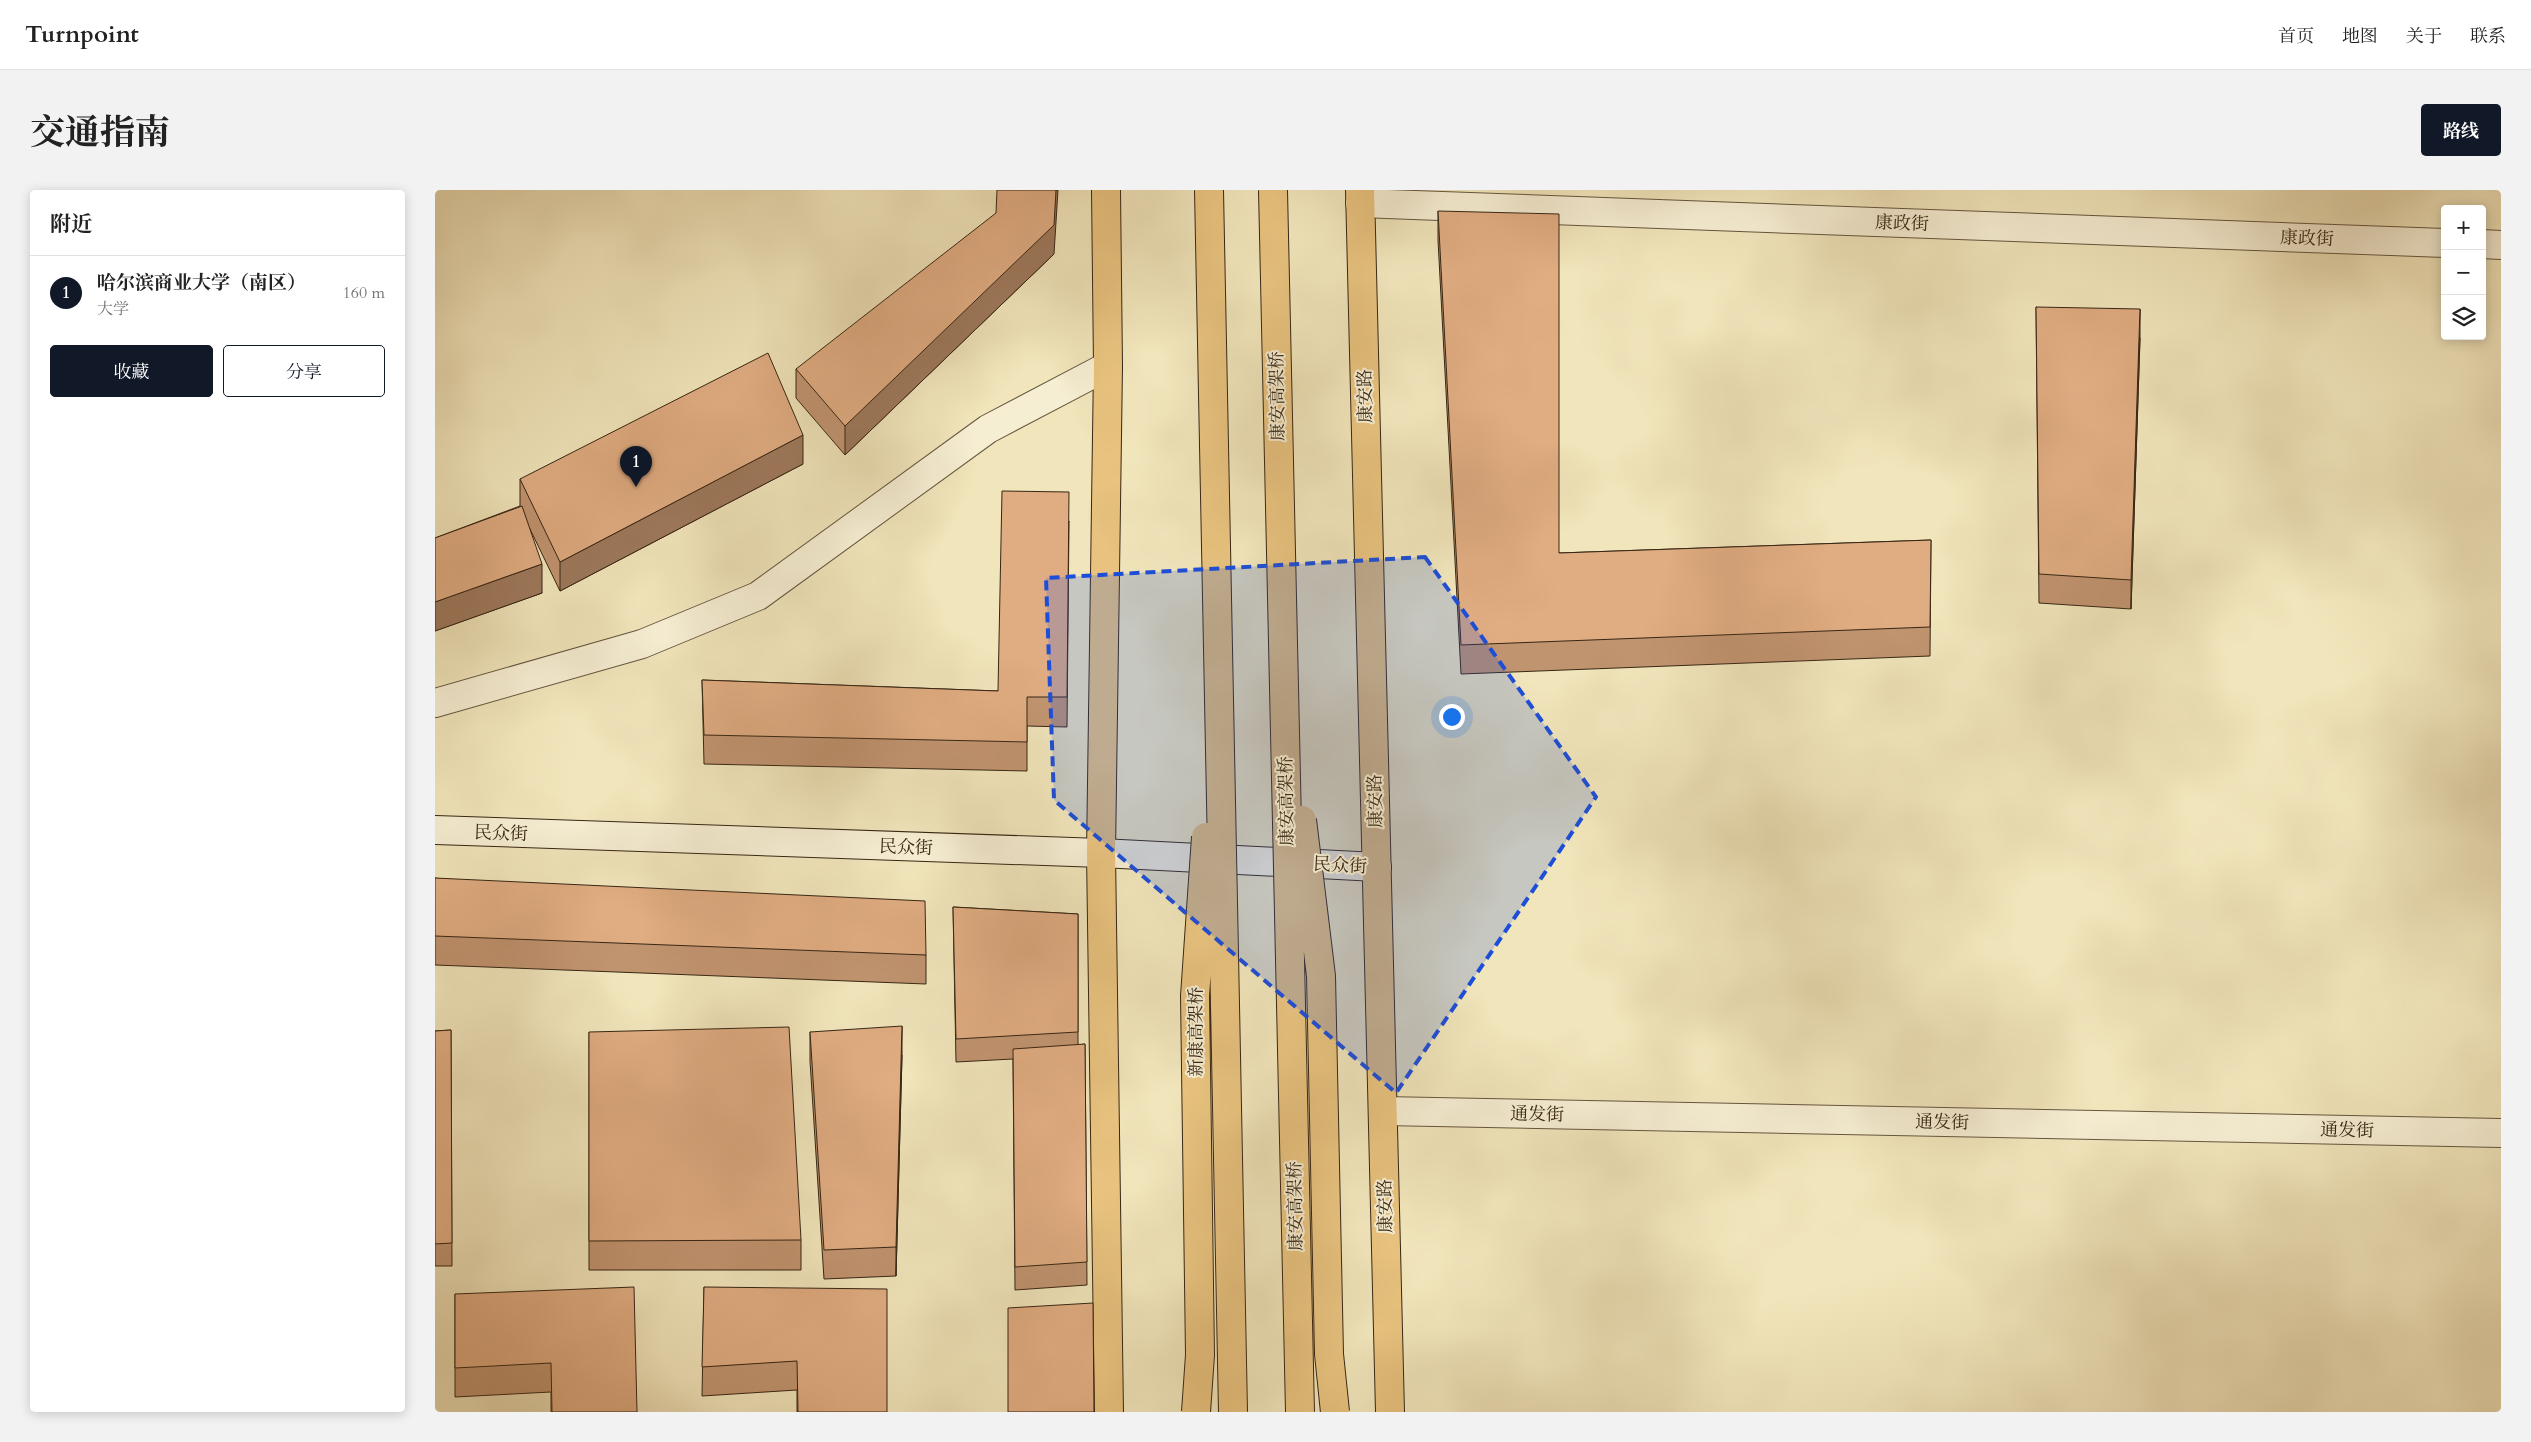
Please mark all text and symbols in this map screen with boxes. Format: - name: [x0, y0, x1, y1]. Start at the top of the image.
- text: Turnpoint: [25, 18, 139, 51]
- text: 首页: [2278, 24, 2314, 49]
- text: 地图: [2342, 24, 2378, 49]
- text: 关于: [2406, 24, 2442, 49]
- text: 联系: [2470, 24, 2506, 49]
- button: 路线: [2421, 104, 2501, 156]
- text: 交通指南: [30, 109, 170, 157]
- map controls: [2441, 205, 2486, 340]
- button: +: [2441, 205, 2486, 250]
- text: 附近: [50, 210, 92, 239]
- street label: 康政街: [1875, 210, 1929, 237]
- street label: 康政街: [2280, 225, 2334, 252]
- button: −: [2441, 250, 2486, 295]
- text: 哈尔滨商业大学（南区）: [97, 270, 306, 296]
- text: 1: [62, 282, 70, 304]
- text: 160 m: [343, 282, 385, 304]
- button: layers: [2441, 295, 2486, 340]
- text: 大学: [97, 298, 129, 320]
- button: 收藏: [50, 345, 213, 397]
- button: 分享: [223, 345, 385, 397]
- street label: 康安高架桥: [1264, 351, 1291, 441]
- street label: 康安路: [1353, 369, 1378, 423]
- pin: 1: [620, 446, 652, 487]
- your location: [1439, 704, 1465, 730]
- street label: 康安高架桥: [1273, 756, 1300, 846]
- street label: 康安路: [1363, 774, 1388, 828]
- street label: 民众街: [474, 820, 528, 847]
- street label: 民众街: [879, 834, 933, 861]
- street label: 民众街: [1312, 852, 1368, 879]
- street label: 新康高架桥: [1184, 987, 1209, 1077]
- street label: 通发街: [1510, 1102, 1564, 1127]
- street label: 通发街: [1915, 1110, 1969, 1135]
- street label: 通发街: [2320, 1118, 2374, 1143]
- street label: 康安高架桥: [1282, 1161, 1309, 1251]
- street label: 康安路: [1373, 1179, 1398, 1233]

